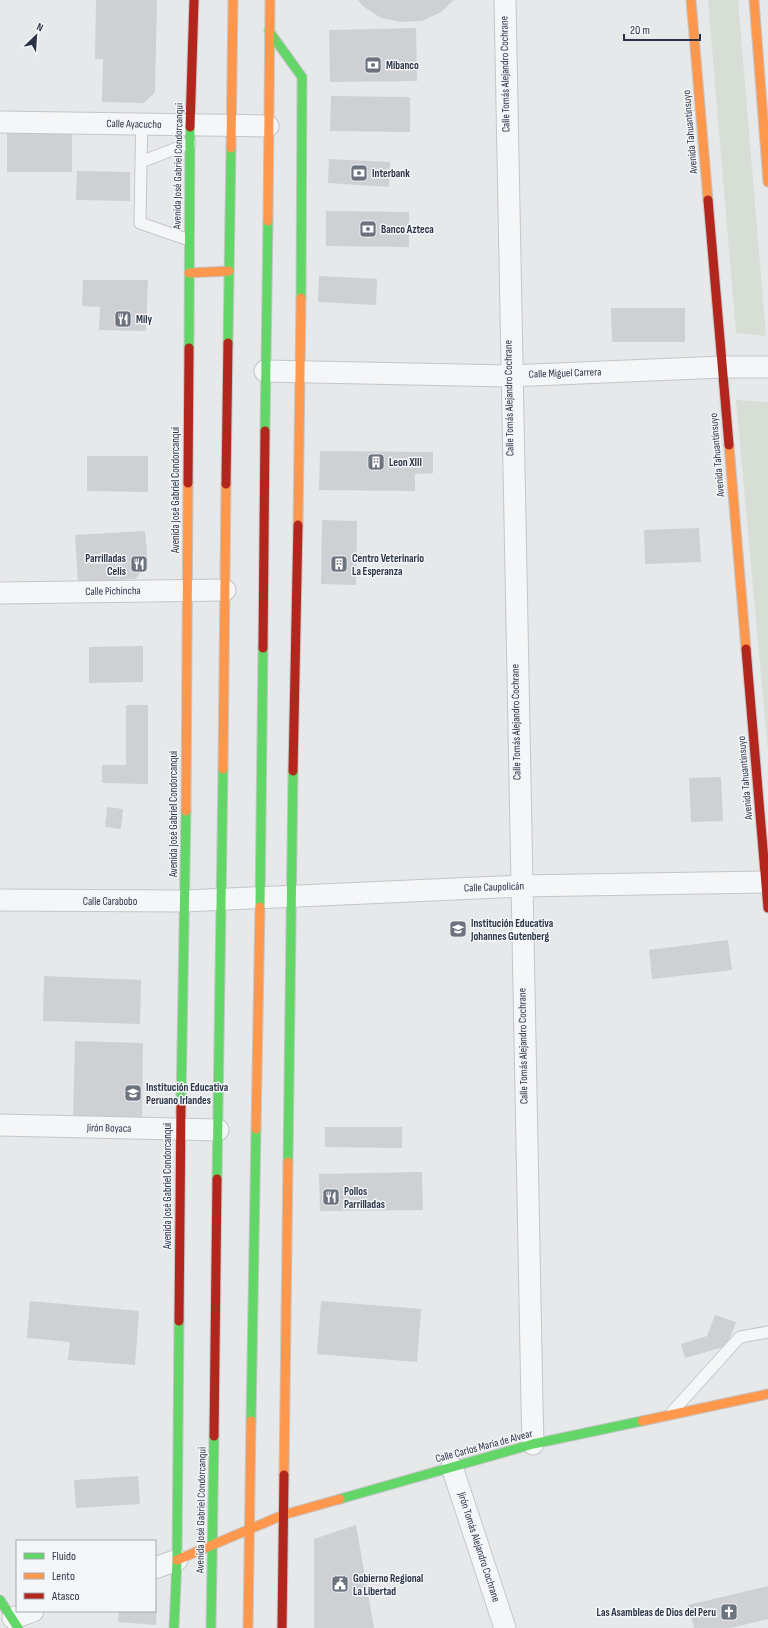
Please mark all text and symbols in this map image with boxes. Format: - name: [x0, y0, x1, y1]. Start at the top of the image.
- north arrow: [16, 16, 56, 56]
- street label: Calle Tomás Alejandro Cochrane: [497, 16, 513, 132]
- scale bar: [624, 16, 700, 42]
- text: N: [35, 20, 46, 35]
- text: 20 m: [630, 23, 650, 38]
- bank icon: Mibanco: [363, 55, 383, 75]
- place label: Mibanco: [386, 59, 419, 72]
- street label: Avenida Tahuantinsuyo: [680, 89, 700, 175]
- street label: Avenida José Gabriel Condorcanqui: [170, 103, 186, 230]
- street label: Calle Ayacucho: [106, 117, 162, 131]
- bank icon: Interbank: [349, 163, 369, 183]
- place label: Interbank: [372, 167, 410, 180]
- bank icon: Banco Azteca: [358, 219, 378, 239]
- place label: Banco Azteca: [381, 223, 434, 236]
- restaurant icon: Mily: [113, 309, 133, 329]
- place label: Mily: [136, 313, 152, 326]
- street label: Calle Tomás Alejandro Cochrane: [501, 340, 517, 456]
- street label: Calle Miguel Carrera: [528, 365, 602, 381]
- street label: Avenida Tahuantinsuyo: [707, 412, 727, 498]
- street label: Avenida José Gabriel Condorcanqui: [169, 427, 182, 554]
- building icon: Leon XIII: [366, 452, 386, 472]
- place label: Leon XIII: [389, 456, 422, 469]
- place label: Parrilladas Celis: [85, 552, 126, 578]
- place label: Centro Veterinario La Esperanza: [352, 552, 424, 578]
- restaurant icon: Parrilladas Celis: [129, 554, 149, 574]
- building icon: Centro Veterinario La Esperanza: [329, 554, 349, 574]
- street label: Calle Pichincha: [85, 584, 141, 598]
- street label: Calle Tomás Alejandro Cochrane: [508, 664, 524, 780]
- street label: Avenida Tahuantinsuyo: [735, 735, 755, 821]
- street label: Avenida José Gabriel Condorcanqui: [167, 751, 180, 878]
- street label: Calle Caupolicán: [464, 879, 525, 895]
- street label: Calle Carabobo: [83, 895, 138, 908]
- place label: Institución Educativa Johannes Gutenberg: [470, 917, 554, 943]
- school or university icon: Institución Educativa Johannes Gutenberg: [448, 919, 468, 939]
- street label: Calle Tomás Alejandro Cochrane: [515, 988, 531, 1104]
- place label: Institución Educativa Peruano Irlandes: [146, 1081, 229, 1107]
- school or university icon: Institución Educativa Peruano Irlandes: [123, 1083, 143, 1103]
- street label: Jirón Boyaca: [86, 1121, 131, 1135]
- street label: Avenida José Gabriel Condorcanqui: [161, 1123, 174, 1250]
- place label: Pollos Parrilladas: [344, 1185, 385, 1211]
- restaurant icon: Pollos Parrilladas: [321, 1187, 341, 1207]
- street label: Calle Carlos María de Alvear: [434, 1427, 534, 1465]
- street label: Avenida José Gabriel Condorcanqui: [193, 1447, 209, 1574]
- street label: Jirón Tomás Alejandro Cochrane: [455, 1489, 503, 1604]
- legend: [16, 1540, 156, 1612]
- text: Fluido: [52, 1549, 76, 1564]
- text: Lento: [52, 1569, 75, 1584]
- place label: Gobierno Regional La Libertad: [353, 1572, 423, 1598]
- public building icon: Gobierno Regional La Libertad: [330, 1574, 350, 1594]
- text: Atasco: [51, 1589, 79, 1604]
- church icon: Las Asambleas de Dios del Peru: [719, 1602, 739, 1622]
- place label: Las Asambleas de Dios del Peru: [597, 1606, 716, 1619]

